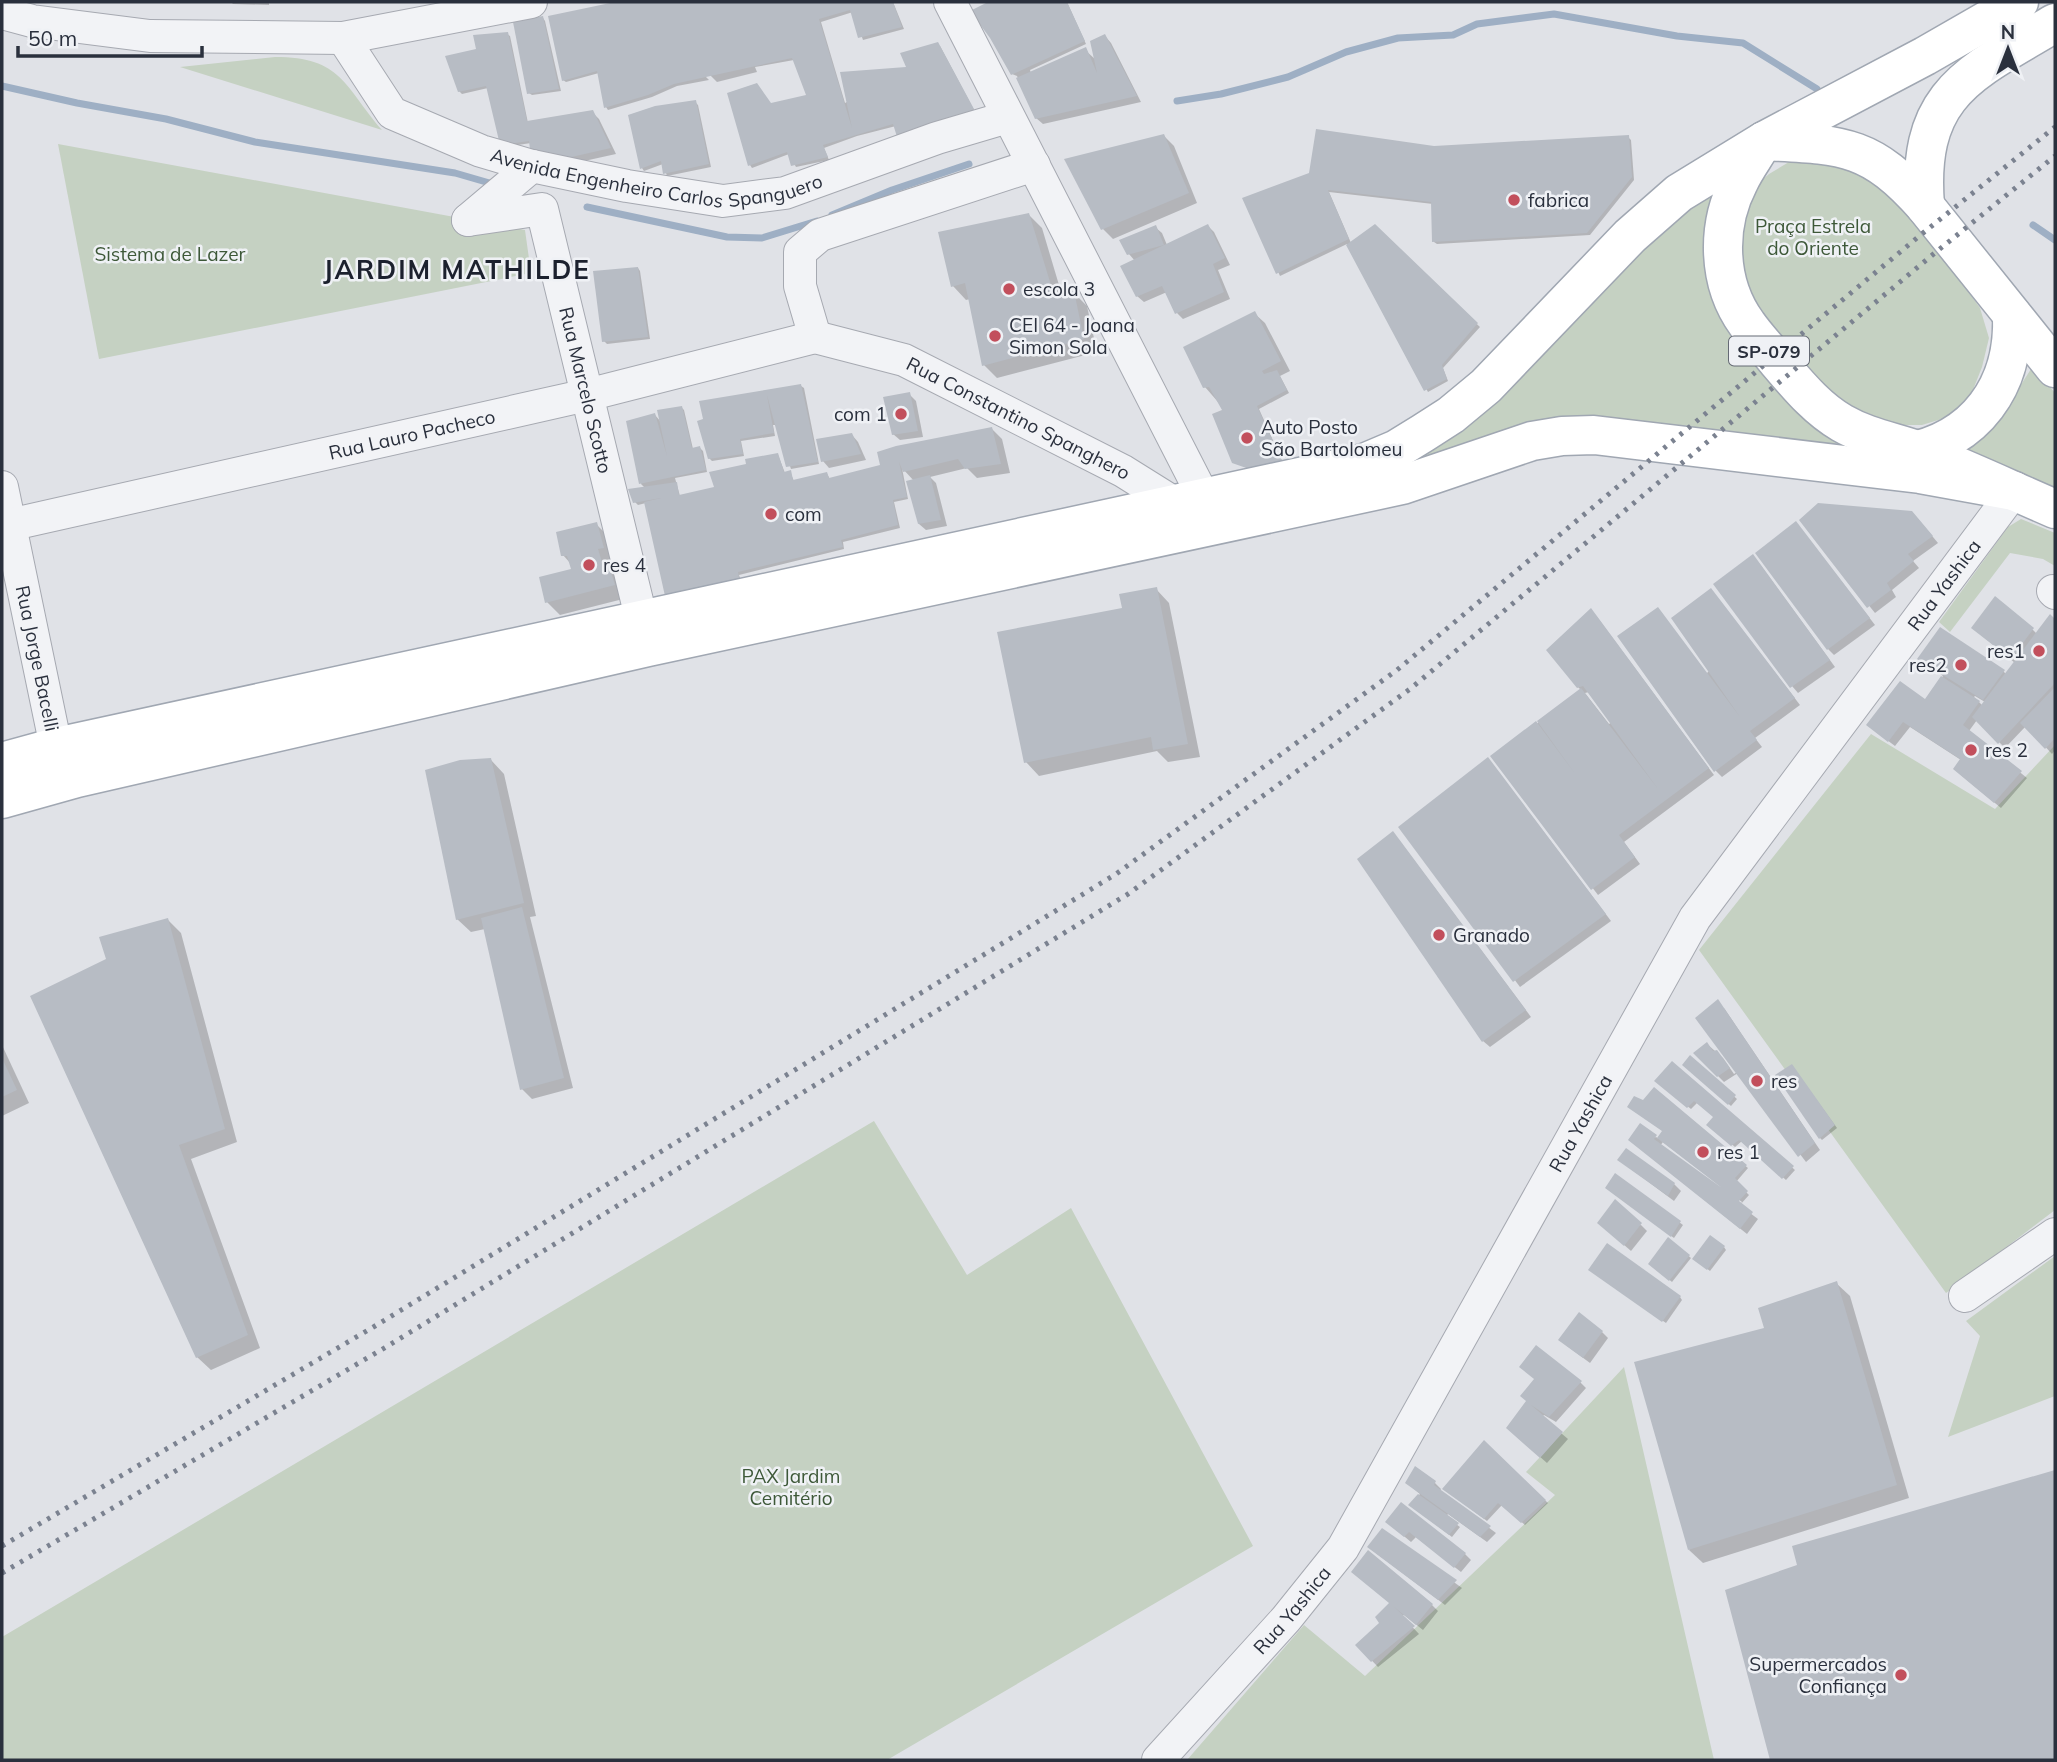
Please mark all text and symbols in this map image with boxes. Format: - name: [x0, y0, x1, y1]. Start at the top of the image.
- scale bar: [18, 14, 201, 58]
- north arrow: [1973, 14, 2043, 84]
- text: N: [2001, 20, 2015, 44]
- text: 50 m: [28, 25, 77, 51]
- street label: Avenida Engenheiro Carlos Spanguero: [488, 142, 826, 213]
- place label: fabrica: [1528, 188, 1589, 212]
- marker: fabrica: [1506, 192, 1522, 208]
- park label: Praça Estrela do Oriente: [1755, 214, 1871, 260]
- park label: Sistema de Lazer: [95, 242, 246, 266]
- district label: JARDIM MATHILDE: [323, 253, 591, 286]
- place label: escola 3: [1023, 277, 1095, 301]
- marker: escola 3: [1001, 281, 1017, 297]
- street label: Rua Marcelo Scotto: [554, 304, 618, 476]
- place label: CEI 64 - Joana Simon Sola: [1009, 313, 1135, 359]
- marker: CEI 64 - Joana Simon Sola: [987, 328, 1003, 344]
- road number: SP-079: [1729, 337, 1809, 366]
- street label: Rua Constantino Spanghero: [903, 351, 1135, 485]
- place label: com 1: [834, 402, 887, 426]
- street label: Rua Lauro Pacheco: [326, 404, 498, 465]
- marker: com 1: [893, 406, 909, 422]
- place label: Auto Posto São Bartolomeu: [1261, 415, 1403, 461]
- marker: Auto Posto São Bartolomeu: [1239, 430, 1255, 446]
- place label: com: [785, 502, 822, 526]
- marker: com: [763, 506, 779, 522]
- street label: Rua Yashica: [1902, 534, 1986, 635]
- place label: res 4: [603, 553, 646, 577]
- marker: res 4: [581, 557, 597, 573]
- street label: Rua Jorge Bacelli: [11, 583, 64, 734]
- place label: res1: [1987, 639, 2025, 663]
- marker: res1: [2031, 643, 2047, 659]
- place label: res2: [1909, 653, 1947, 677]
- marker: res2: [1953, 657, 1969, 673]
- place label: res 2: [1985, 738, 2028, 762]
- marker: res 2: [1963, 742, 1979, 758]
- place label: Granado: [1453, 923, 1530, 947]
- marker: Granado: [1431, 927, 1447, 943]
- place label: res: [1771, 1069, 1798, 1093]
- street label: Rua Yashica: [1544, 1070, 1617, 1176]
- marker: res: [1749, 1073, 1765, 1089]
- place label: res 1: [1717, 1140, 1760, 1164]
- marker: res 1: [1695, 1144, 1711, 1160]
- park label: PAX Jardim Cemitério: [741, 1464, 841, 1510]
- street label: Rua Yashica: [1248, 1561, 1336, 1659]
- place label: Supermercados Confiança: [1749, 1652, 1887, 1698]
- marker: Supermercados Confiança: [1893, 1667, 1909, 1683]

